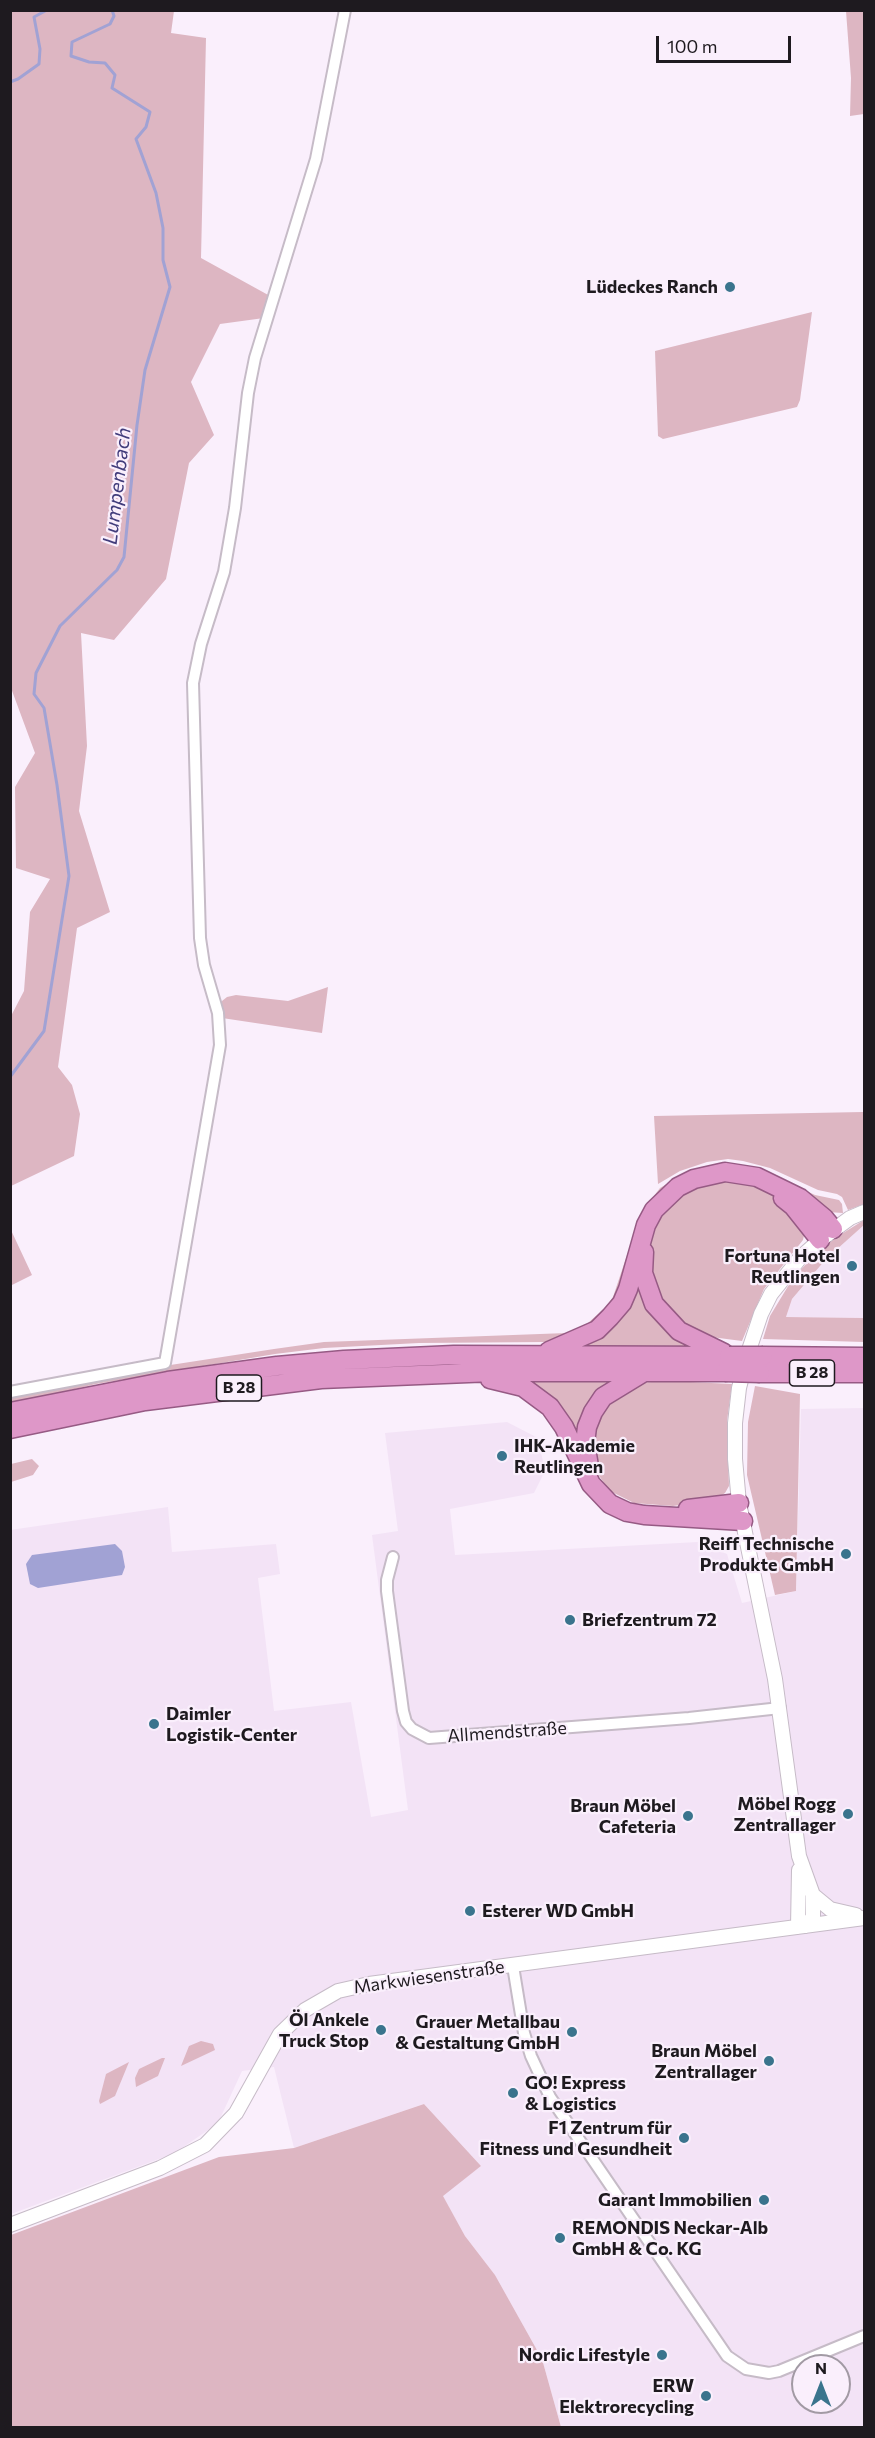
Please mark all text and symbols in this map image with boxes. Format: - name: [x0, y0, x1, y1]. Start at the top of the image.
- scale bar: [659, 24, 794, 62]
- text: 100 m: [667, 35, 717, 57]
- place label: Lüdeckes Ranch: [586, 276, 718, 298]
- marker: Lüdeckes Ranch: [723, 280, 737, 294]
- water label: Lumpenbach: [98, 426, 136, 546]
- place label: Fortuna Hotel Reutlingen: [724, 1245, 840, 1288]
- marker: Fortuna Hotel Reutlingen: [845, 1259, 859, 1273]
- road number: B 28: [790, 1360, 834, 1386]
- road number: B 28: [216, 1375, 262, 1401]
- place label: IHK-Akademie Reutlingen: [514, 1435, 635, 1478]
- marker: IHK-Akademie Reutlingen: [495, 1449, 509, 1463]
- place label: Reiff Technische Produkte GmbH: [699, 1533, 834, 1576]
- marker: Reiff Technische Produkte GmbH: [839, 1547, 853, 1561]
- place label: Briefzentrum 72: [582, 1609, 717, 1631]
- marker: Briefzentrum 72: [563, 1613, 577, 1627]
- place label: Daimler Logistik-Center: [166, 1703, 297, 1746]
- marker: Daimler Logistik-Center: [147, 1717, 161, 1731]
- street label: Allmendstraße: [446, 1717, 568, 1747]
- place label: Möbel Rogg Zentrallager: [733, 1793, 836, 1836]
- place label: Braun Möbel Cafeteria: [570, 1795, 676, 1838]
- marker: Möbel Rogg Zentrallager: [841, 1807, 855, 1821]
- marker: Braun Möbel Cafeteria: [681, 1809, 695, 1823]
- place label: Esterer WD GmbH: [482, 1900, 634, 1922]
- marker: Esterer WD GmbH: [463, 1904, 477, 1918]
- street label: Markwiesenstraße: [352, 1956, 506, 1998]
- place label: Öl Ankele Truck Stop: [279, 2009, 369, 2052]
- place label: Grauer Metallbau & Gestaltung GmbH: [395, 2011, 560, 2054]
- marker: Öl Ankele Truck Stop: [374, 2023, 388, 2037]
- marker: Grauer Metallbau & Gestaltung GmbH: [565, 2025, 579, 2039]
- place label: Braun Möbel Zentrallager: [651, 2040, 757, 2082]
- marker: Braun Möbel Zentrallager: [762, 2054, 776, 2068]
- place label: GO! Express & Logistics: [525, 2072, 626, 2114]
- marker: GO! Express & Logistics: [506, 2086, 520, 2100]
- place label: F1 Zentrum für Fitness und Gesundheit: [480, 2117, 672, 2160]
- marker: F1 Zentrum für Fitness und Gesundheit: [677, 2131, 691, 2145]
- place label: Garant Immobilien: [598, 2189, 752, 2211]
- marker: Garant Immobilien: [757, 2193, 771, 2207]
- place label: REMONDIS Neckar-Alb GmbH & Co. KG: [572, 2217, 768, 2260]
- marker: REMONDIS Neckar-Alb GmbH & Co. KG: [553, 2231, 567, 2245]
- place label: Nordic Lifestyle: [519, 2344, 650, 2366]
- marker: Nordic Lifestyle: [655, 2348, 669, 2362]
- north arrow: [791, 2354, 851, 2414]
- text: N: [815, 2358, 827, 2377]
- place label: ERW Elektrorecycling: [559, 2375, 694, 2418]
- marker: ERW Elektrorecycling: [699, 2389, 713, 2403]

